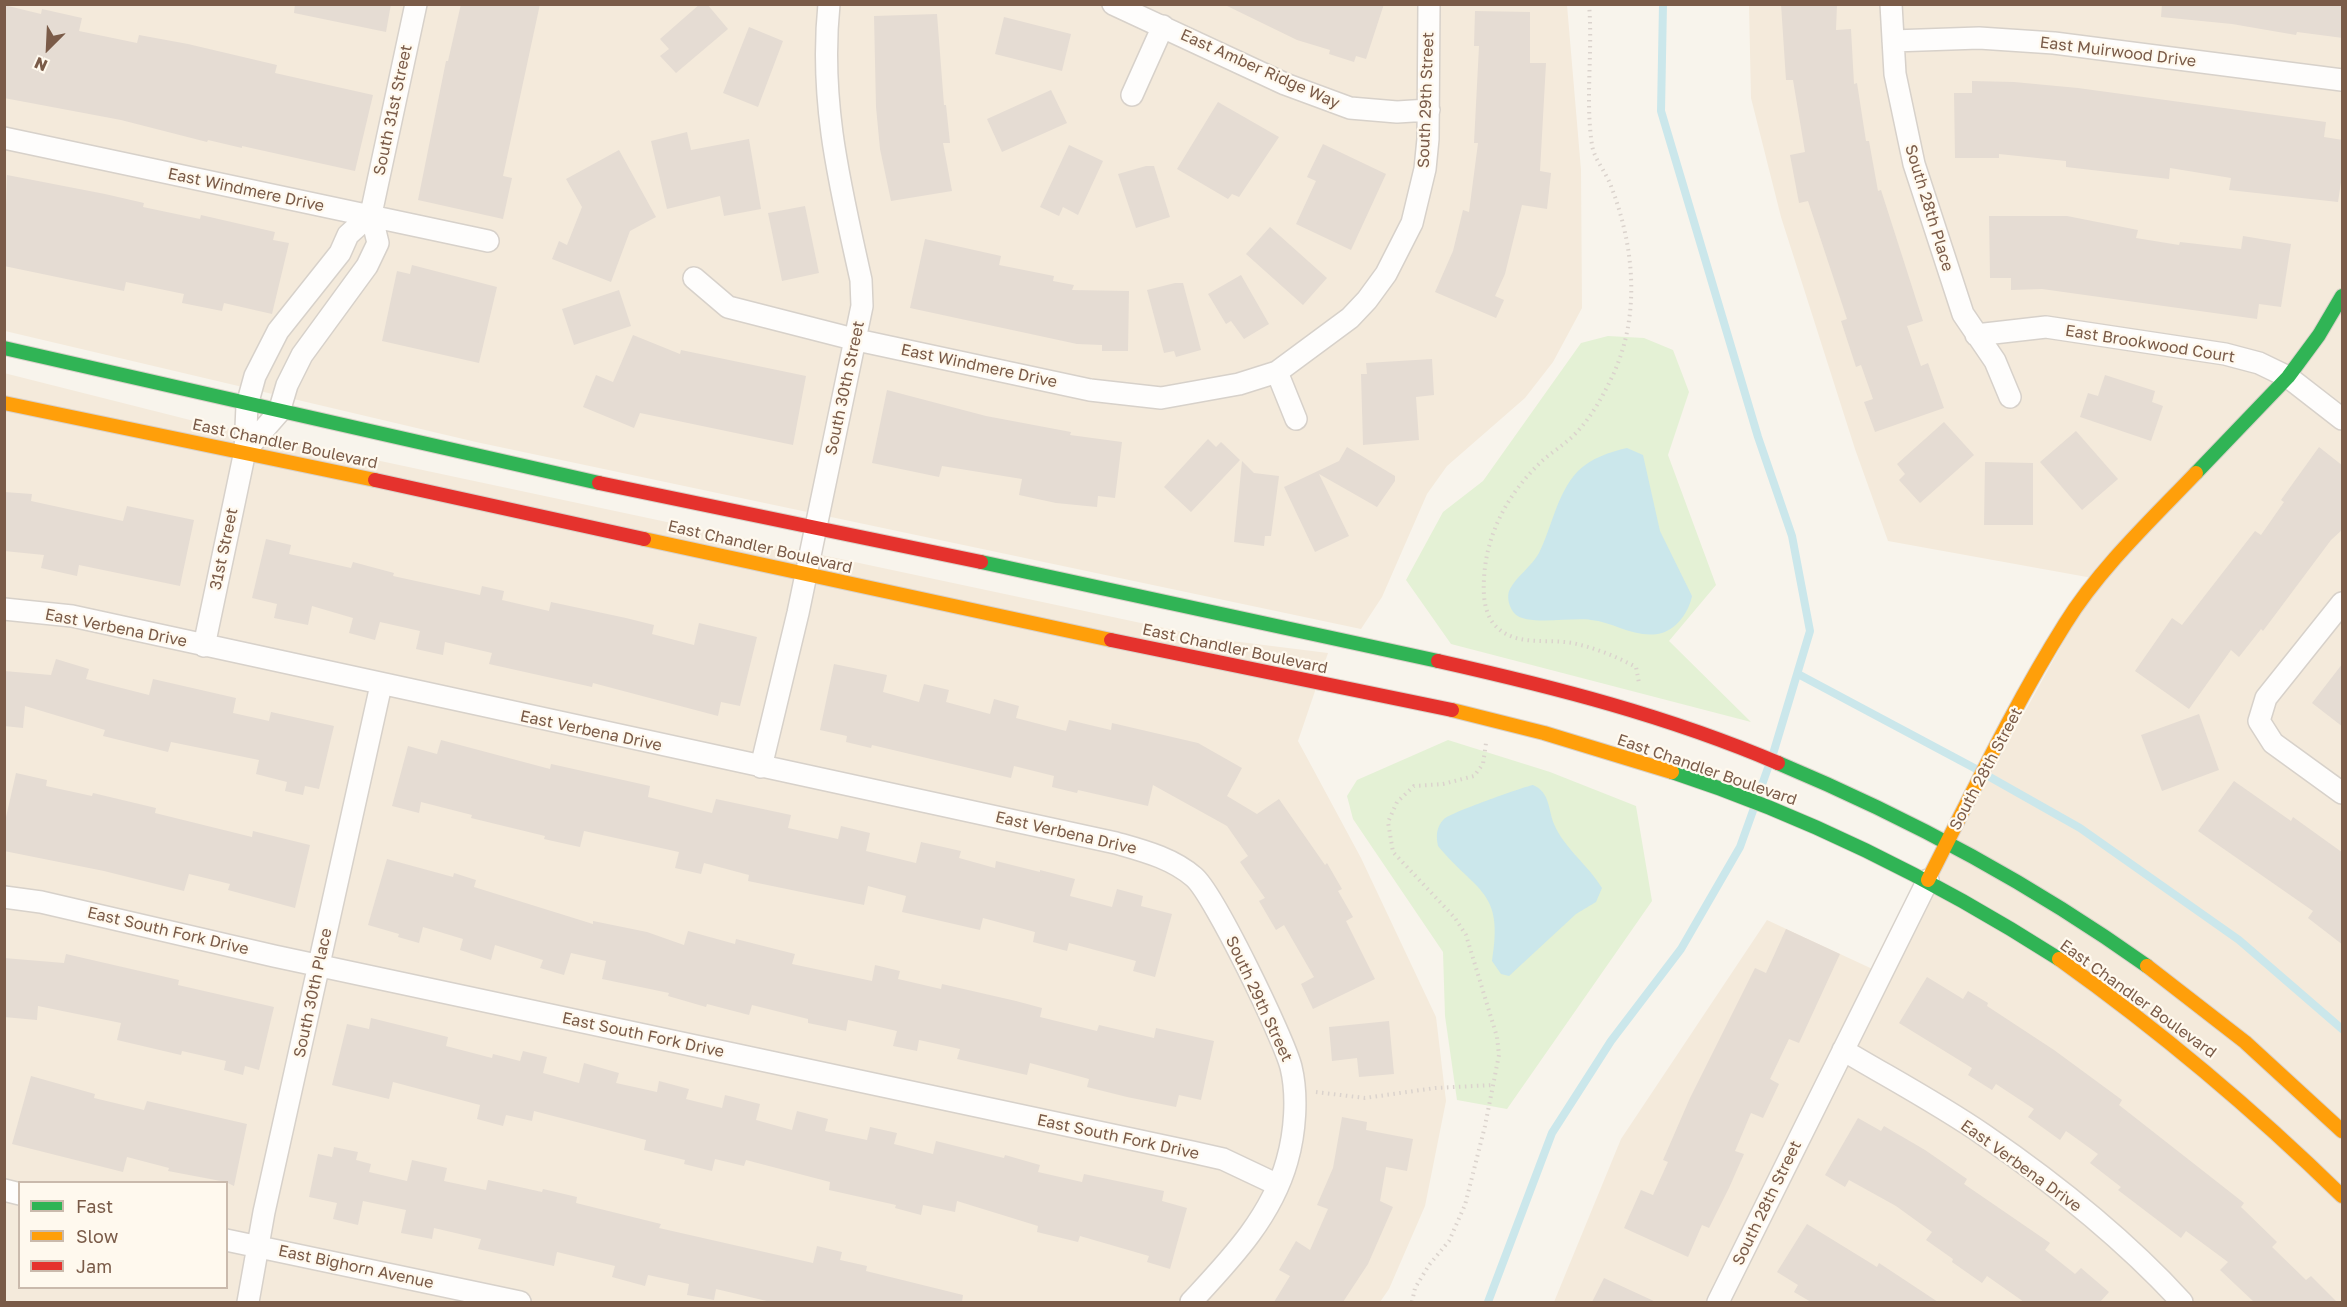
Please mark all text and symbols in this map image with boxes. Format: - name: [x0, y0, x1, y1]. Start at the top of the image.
- north arrow: [18, 18, 78, 78]
- street label: East Amber Ridge Way: [1177, 25, 1343, 113]
- street label: South 29th Street: [1414, 32, 1438, 168]
- street label: East Muirwood Drive: [2039, 33, 2197, 71]
- street label: South 31st Street: [370, 43, 416, 177]
- text: N: [31, 53, 50, 76]
- street label: South 28th Place: [1901, 142, 1957, 274]
- street label: East Windmere Drive: [166, 164, 326, 216]
- street label: South 30th Street: [821, 319, 869, 457]
- street label: East Brookwood Court: [2064, 321, 2236, 367]
- street label: East Windmere Drive: [899, 340, 1059, 392]
- street label: East Chandler Boulevard: [191, 415, 379, 473]
- street label: 31st Street: [206, 506, 242, 592]
- street label: East Chandler Boulevard: [666, 516, 854, 578]
- street label: East Verbena Drive: [43, 605, 189, 651]
- street label: East Chandler Boulevard: [1141, 620, 1329, 678]
- street label: South 28th Street: [1946, 704, 2026, 834]
- street label: East Verbena Drive: [518, 707, 664, 755]
- street label: East Chandler Boulevard: [1615, 730, 1799, 810]
- street label: East Verbena Drive: [993, 807, 1139, 859]
- street label: East South Fork Drive: [85, 903, 251, 959]
- street label: South 30th Place: [290, 926, 336, 1060]
- street label: South 29th Street: [1221, 933, 1297, 1065]
- street label: East Chandler Boulevard: [2056, 936, 2220, 1062]
- street label: East South Fork Drive: [560, 1008, 726, 1062]
- street label: East South Fork Drive: [1035, 1110, 1201, 1164]
- street label: East Verbena Drive: [1957, 1116, 2085, 1216]
- street label: South 28th Street: [1728, 1137, 1806, 1269]
- legend: [18, 1181, 228, 1289]
- text: Fast: [76, 1195, 113, 1217]
- text: Slow: [76, 1225, 118, 1247]
- street label: East Bighorn Avenue: [277, 1241, 435, 1293]
- text: Jam: [76, 1255, 112, 1277]

